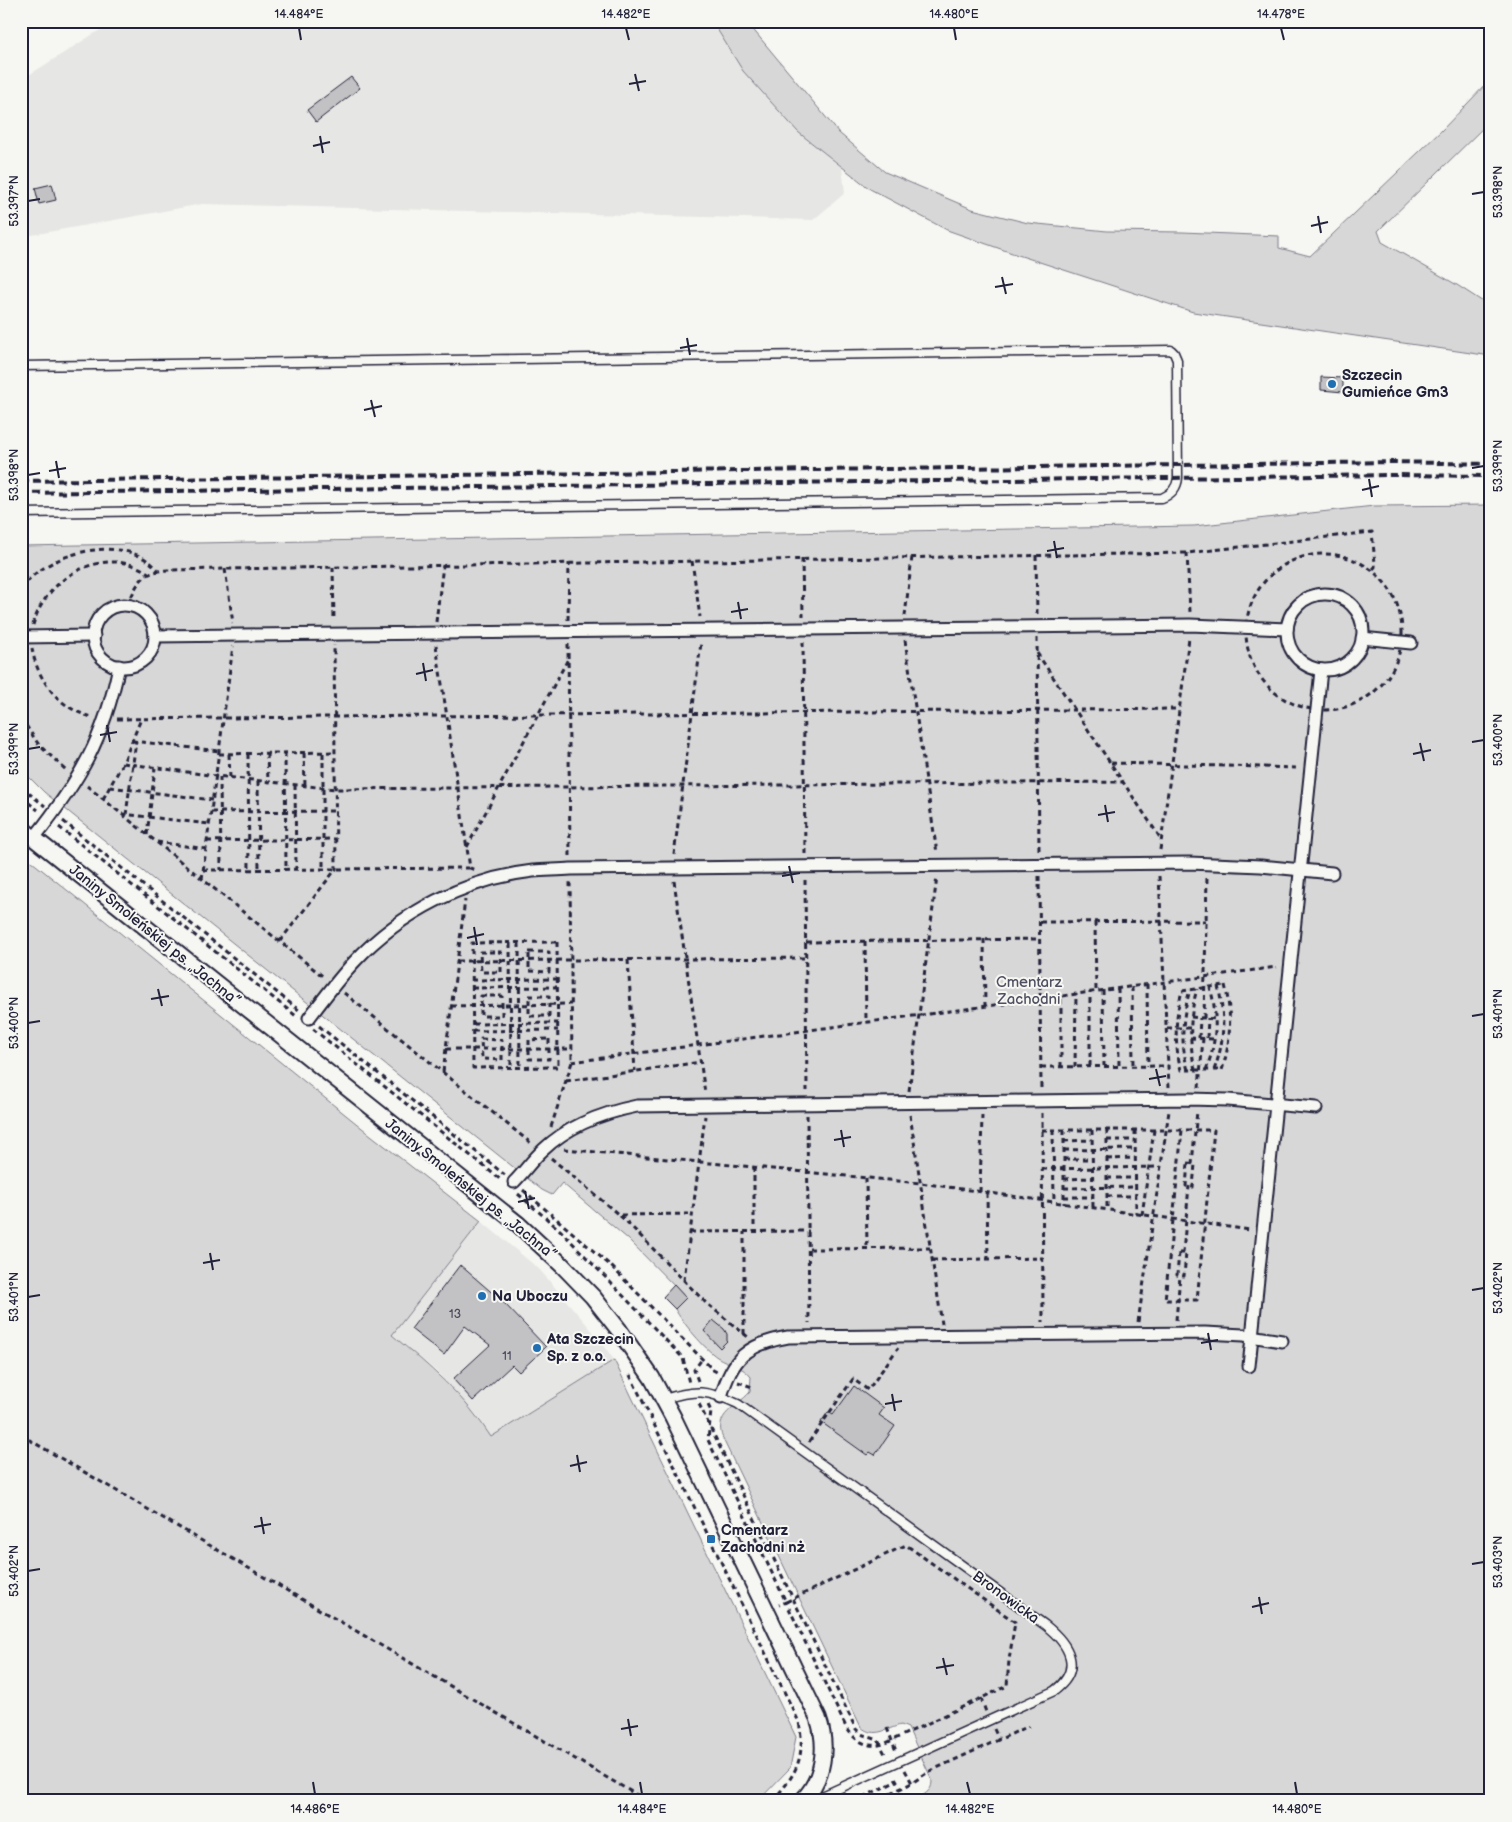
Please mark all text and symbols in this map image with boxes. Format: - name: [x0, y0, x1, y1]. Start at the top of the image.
- text: 14.484°E: [275, 7, 324, 22]
- text: 14.482°E: [602, 7, 650, 22]
- text: 14.480°E: [929, 7, 979, 22]
- text: 14.478°E: [1257, 7, 1305, 22]
- text: 53.398°N: [1491, 166, 1506, 218]
- text: 53.397°N: [7, 175, 22, 227]
- place label: Szczecin Gumieńce Gm3: [1342, 366, 1449, 402]
- marker: Szczecin Gumieńce Gm3: [1326, 378, 1338, 390]
- text: 53.399°N: [1491, 440, 1506, 492]
- text: 53.398°N: [7, 449, 22, 501]
- text: 53.400°N: [1491, 714, 1506, 766]
- text: 53.399°N: [7, 723, 22, 775]
- street label: Janiny Smoleńskiej ps. „Jachna”: [65, 860, 244, 1010]
- park label: Cmentarz Zachodni: [996, 973, 1063, 1009]
- text: 53.401°N: [1491, 989, 1506, 1039]
- text: 53.400°N: [7, 997, 22, 1049]
- street label: Janiny Smoleńskiej ps. „Jachna”: [381, 1114, 560, 1264]
- text: 53.402°N: [1491, 1262, 1506, 1314]
- text: 53.401°N: [7, 1272, 22, 1322]
- place label: Na Uboczu: [492, 1287, 568, 1306]
- marker: Na Uboczu: [476, 1290, 488, 1302]
- house number: 13: [449, 1307, 461, 1322]
- place label: Ata Szczecin Sp. z o.o.: [546, 1330, 634, 1366]
- marker: Ata Szczecin Sp. z o.o.: [531, 1342, 543, 1354]
- house number: 11: [502, 1349, 512, 1364]
- place label: Cmentarz Zachodni nż: [721, 1521, 806, 1557]
- marker: Cmentarz Zachodni nż: [705, 1533, 717, 1545]
- text: 53.403°N: [1491, 1536, 1506, 1588]
- text: 53.402°N: [7, 1545, 22, 1597]
- street label: Bronowicka: [969, 1567, 1043, 1628]
- text: 14.486°E: [290, 1802, 340, 1817]
- text: 14.484°E: [618, 1802, 667, 1817]
- text: 14.482°E: [946, 1802, 994, 1817]
- text: 14.480°E: [1272, 1802, 1322, 1817]

